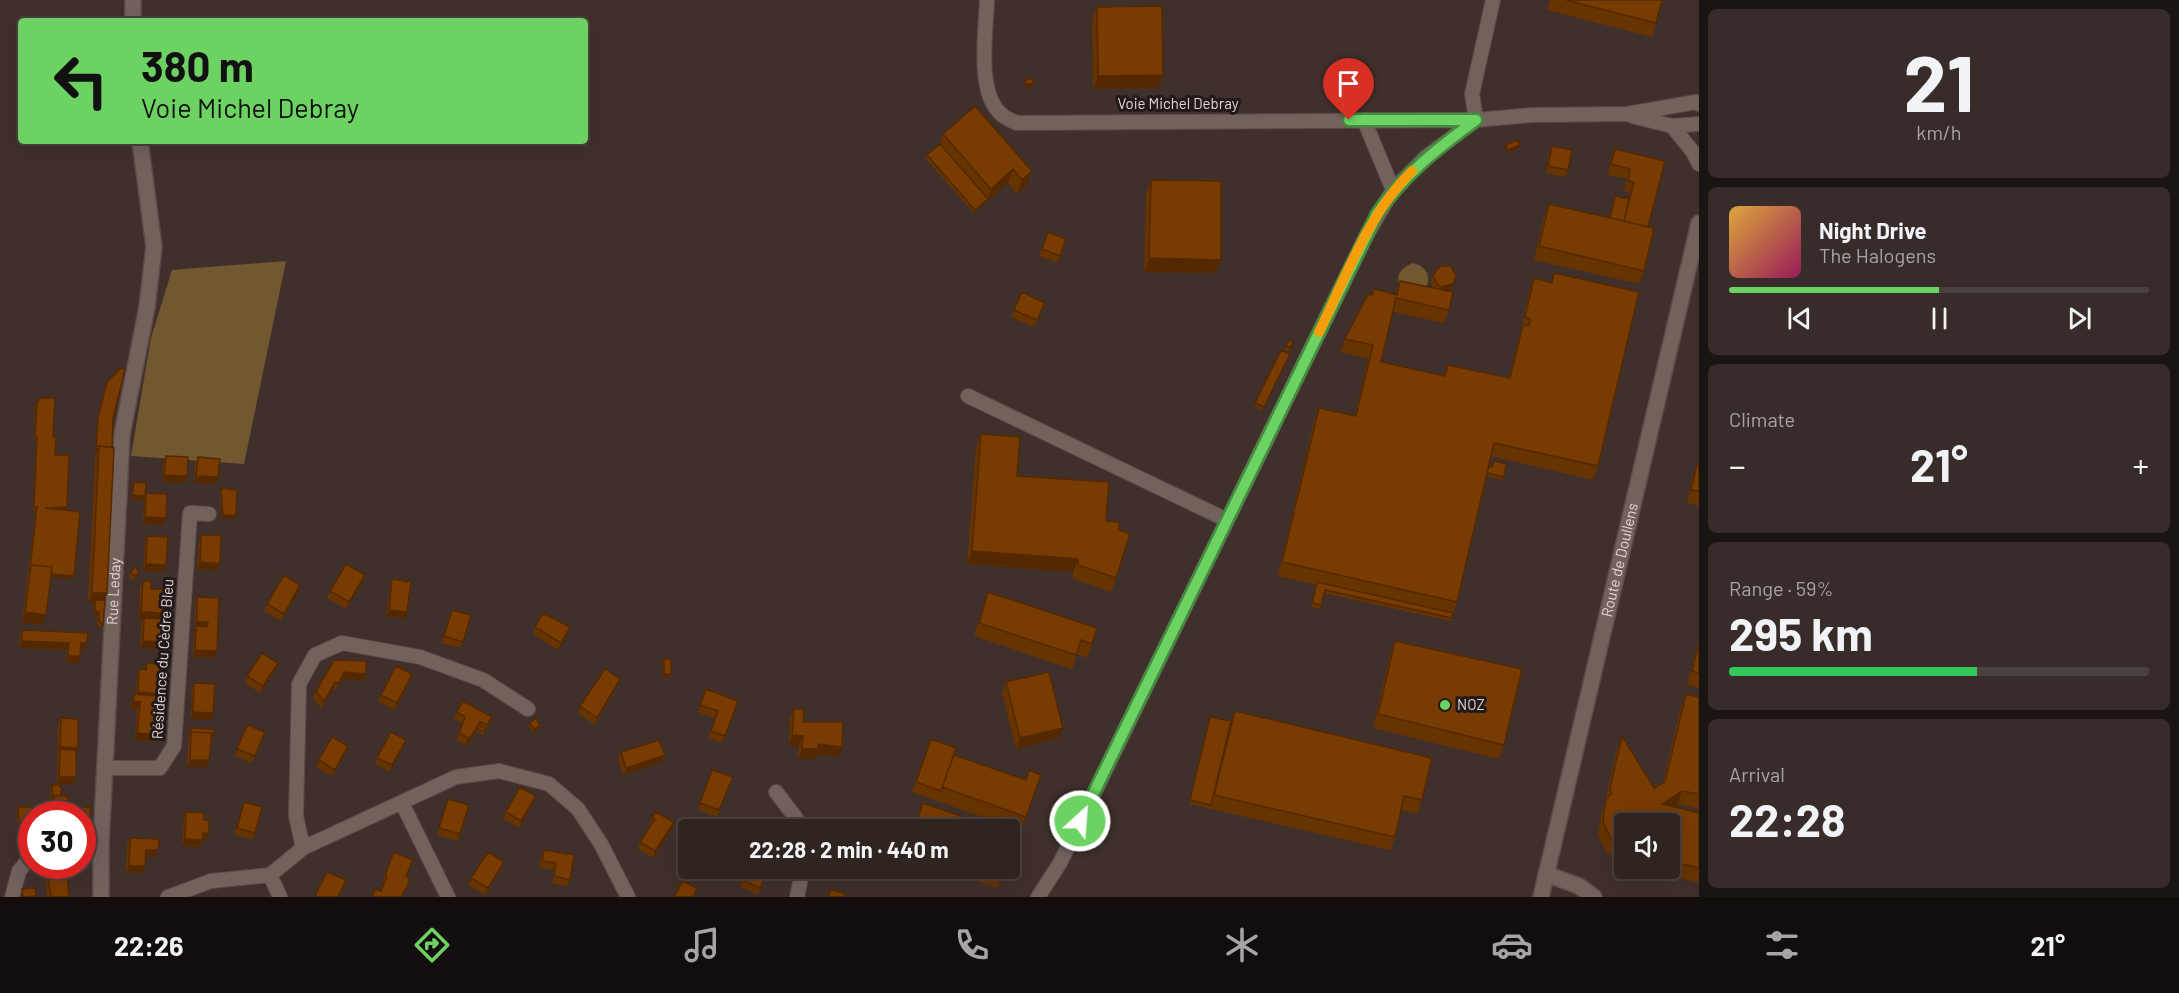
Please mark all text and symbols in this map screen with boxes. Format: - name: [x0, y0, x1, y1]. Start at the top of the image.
- text: 21: [1904, 34, 1974, 128]
- text: 380 m: [141, 40, 254, 90]
- icon: left: [42, 42, 120, 120]
- pin: [1323, 58, 1374, 120]
- icon: arrive: [1332, 67, 1365, 100]
- text: Voie Michel Debray: [141, 91, 359, 123]
- street label: Voie Michel Debray: [1117, 94, 1239, 112]
- text: km/h: [1916, 120, 1962, 144]
- text: Night Drive: [1819, 217, 1927, 243]
- text: The Halogens: [1819, 243, 1936, 267]
- icon: previous: [1783, 302, 1816, 335]
- icon: pause: [1923, 302, 1956, 335]
- icon: next: [2063, 302, 2096, 335]
- text: Climate: [1729, 407, 1795, 431]
- text: 21°: [1910, 437, 1968, 491]
- text: −: [1729, 445, 1746, 485]
- text: +: [2133, 445, 2149, 485]
- street label: Route de Doullens: [1597, 501, 1641, 619]
- street label: Rue Leday: [102, 557, 124, 625]
- text: Range · 59%: [1729, 576, 1833, 600]
- street label: Résidence du Cèdre Bleu: [147, 578, 177, 740]
- text: 295 km: [1729, 606, 1873, 660]
- place label: NOZ: [1457, 695, 1485, 713]
- marker: NOZ: [1438, 698, 1452, 712]
- text: Arrival: [1729, 762, 1785, 786]
- position arrow: [1048, 789, 1112, 853]
- text: 22:28: [1729, 792, 1845, 846]
- speed limit sign: 30: [18, 801, 96, 879]
- map controls: [1614, 813, 1680, 879]
- button: sound: [1614, 813, 1680, 879]
- text: 22:28 · 2 min · 440 m: [749, 836, 949, 862]
- icon: directions: [411, 924, 453, 966]
- icon: music: [681, 924, 723, 966]
- icon: phone: [951, 924, 993, 966]
- icon: climate: [1221, 924, 1263, 966]
- icon: car: [1491, 924, 1533, 966]
- icon: filters: [1761, 924, 1803, 966]
- text: 22:26: [114, 929, 184, 961]
- text: 21°: [2030, 929, 2065, 961]

